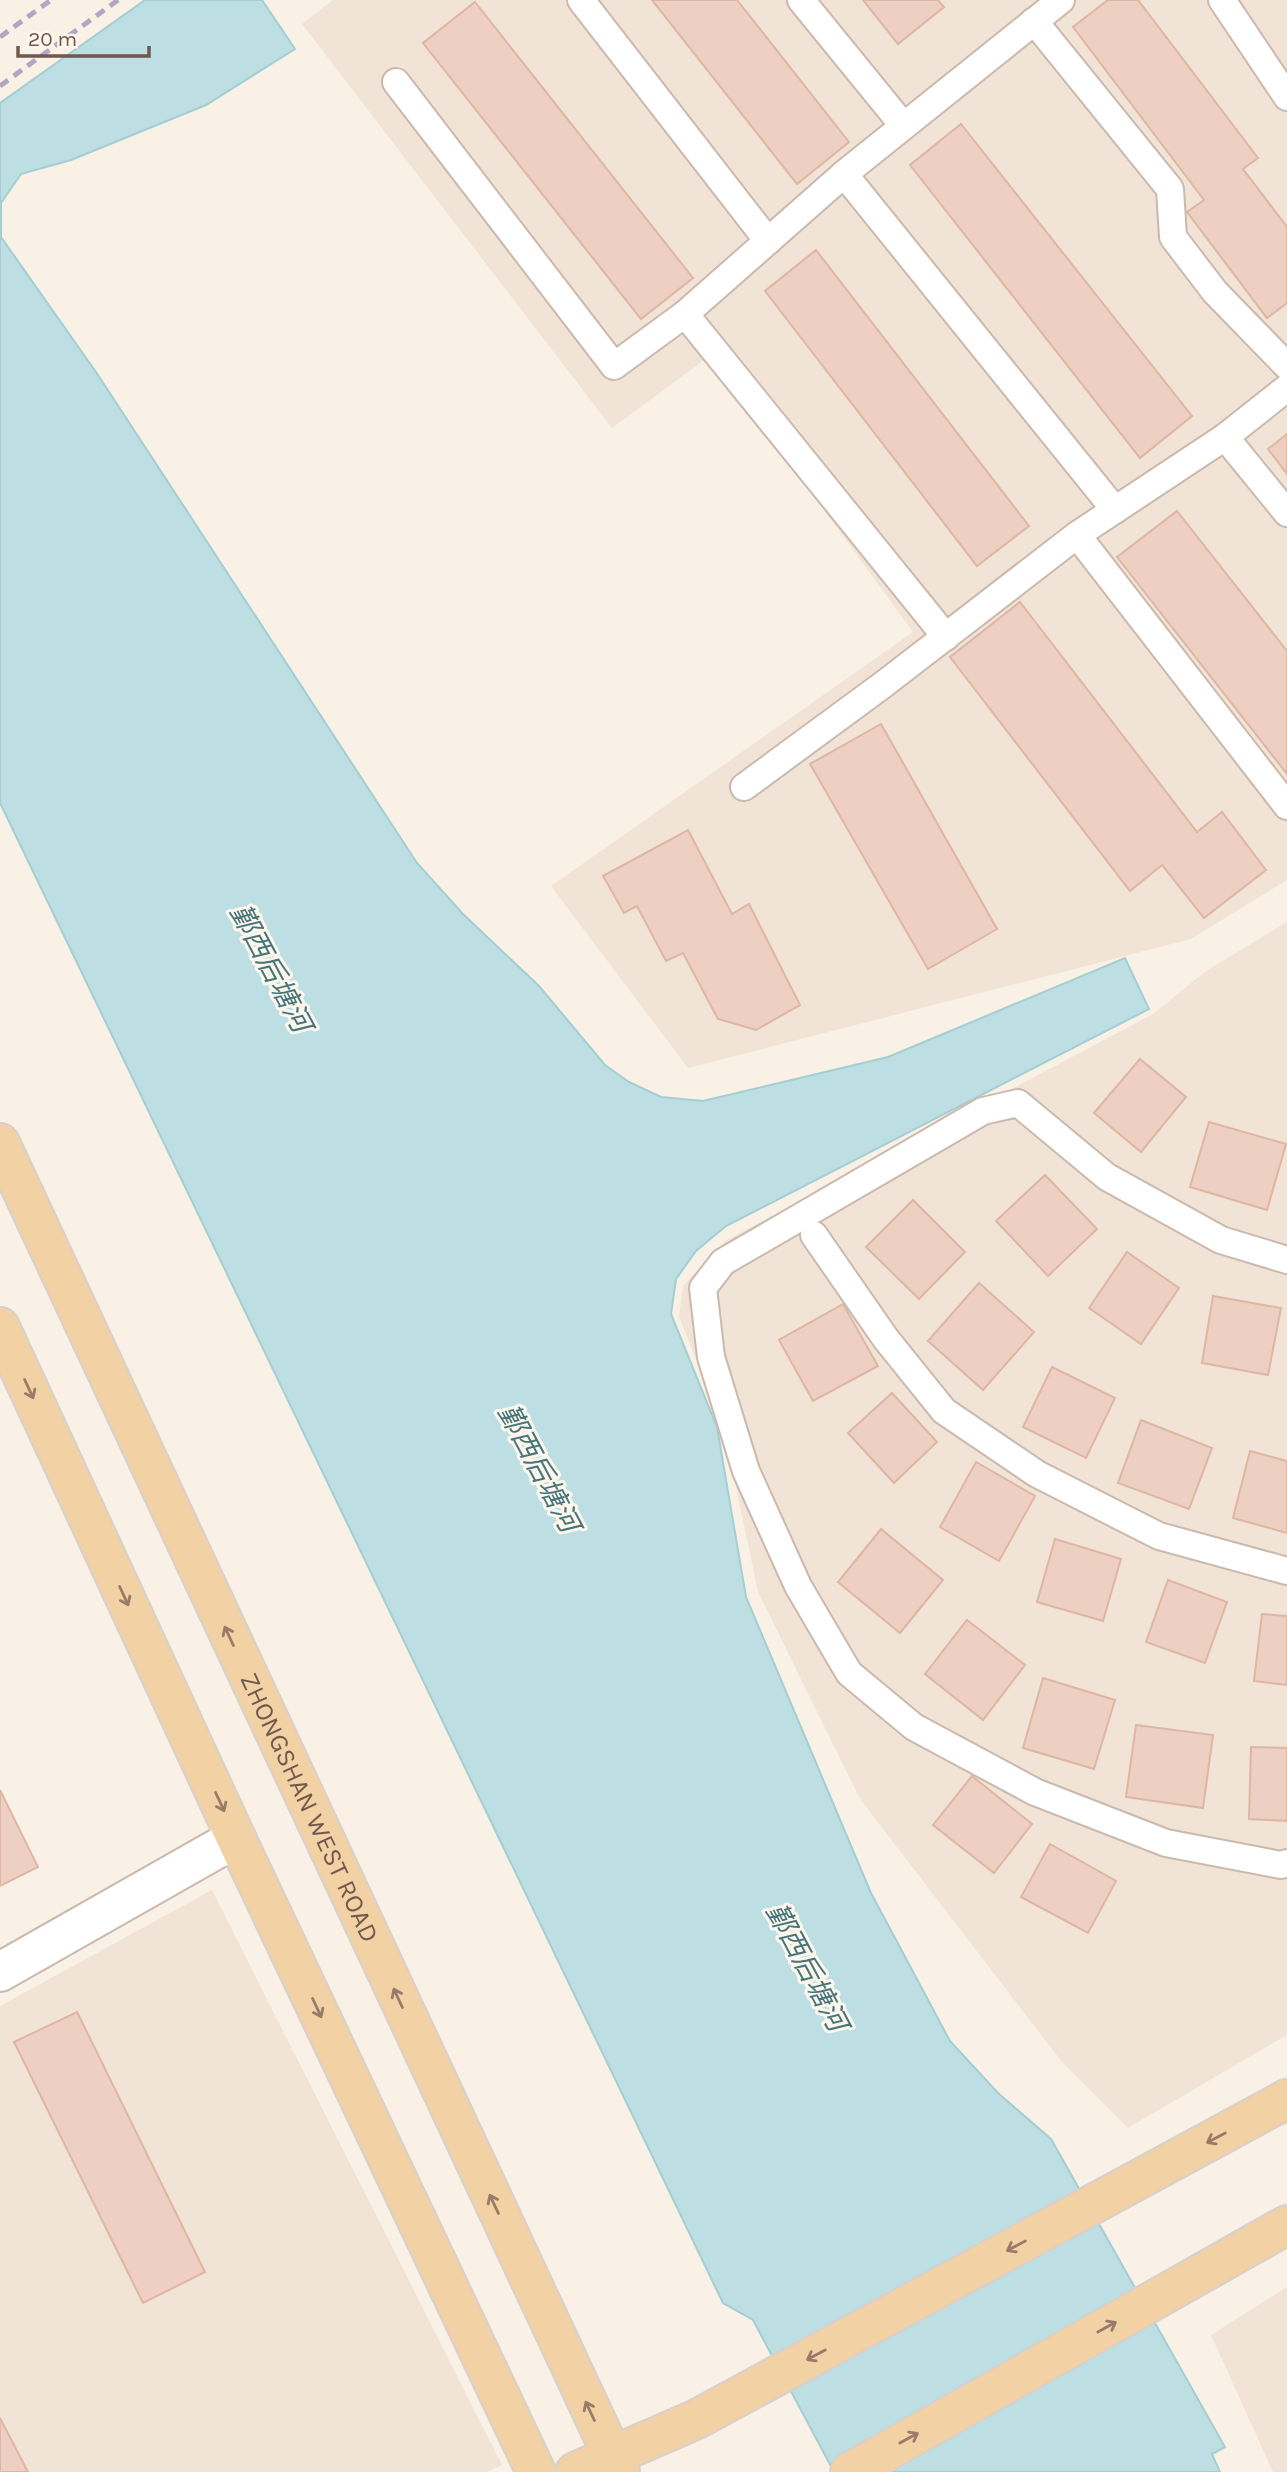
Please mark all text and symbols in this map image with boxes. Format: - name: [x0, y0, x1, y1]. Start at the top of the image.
- scale bar: [18, 14, 149, 58]
- text: 20 m: [28, 27, 77, 51]
- water label: 鄞西后塘河: [224, 898, 321, 1042]
- one-way arrow: [22, 1378, 36, 1399]
- water label: 鄞西后塘河: [492, 1398, 589, 1542]
- one-way arrow: [118, 1585, 131, 1606]
- one-way arrow: [222, 1626, 236, 1647]
- street label: ZHONGSHAN WEST ROAD: [234, 1668, 386, 1947]
- one-way arrow: [214, 1792, 227, 1813]
- water label: 鄞西后塘河: [760, 1897, 857, 2041]
- one-way arrow: [391, 1988, 404, 2009]
- one-way arrow: [310, 1997, 324, 2018]
- one-way arrow: [1206, 2131, 1226, 2145]
- one-way arrow: [487, 2194, 500, 2215]
- one-way arrow: [1006, 2239, 1026, 2253]
- one-way arrow: [1096, 2320, 1117, 2333]
- one-way arrow: [806, 2348, 826, 2362]
- one-way arrow: [583, 2400, 596, 2422]
- one-way arrow: [898, 2431, 919, 2444]

